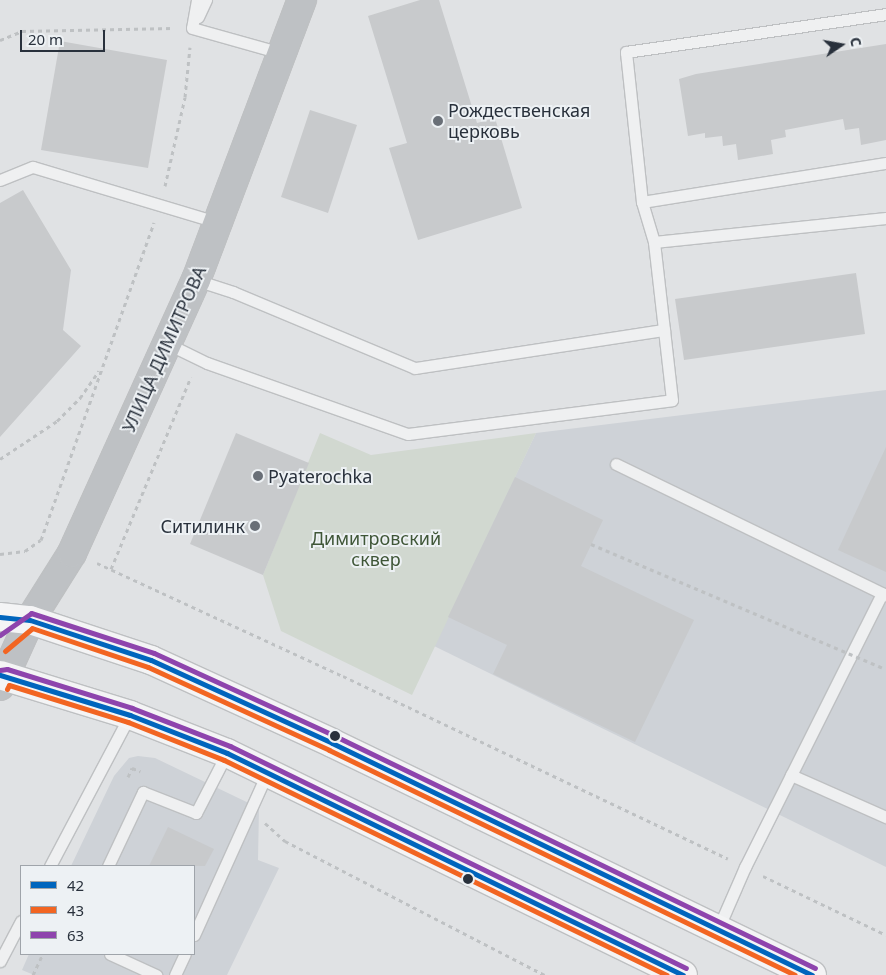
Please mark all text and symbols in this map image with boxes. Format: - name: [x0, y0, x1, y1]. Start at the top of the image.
- scale bar: [22, 20, 108, 52]
- north arrow: [816, 20, 866, 70]
- text: 20 m: [28, 29, 63, 49]
- text: С: [846, 35, 866, 48]
- place label: Рождественская церковь: [448, 100, 590, 142]
- marker: Рождественская церковь: [432, 115, 444, 127]
- street label: УЛИЦА ДИМИТРОВА: [118, 263, 210, 435]
- place label: Pyaterochka: [268, 465, 372, 487]
- marker: Pyaterochka: [252, 470, 264, 482]
- place label: Ситилинк: [160, 515, 245, 537]
- marker: Ситилинк: [249, 520, 261, 532]
- park label: Димитровский сквер: [311, 528, 441, 570]
- unlabelled marker: [330, 731, 340, 741]
- legend: [20, 865, 195, 955]
- unlabelled marker: [463, 874, 473, 884]
- text: 42: [67, 875, 84, 895]
- text: 43: [67, 900, 84, 920]
- text: 63: [67, 925, 84, 945]

